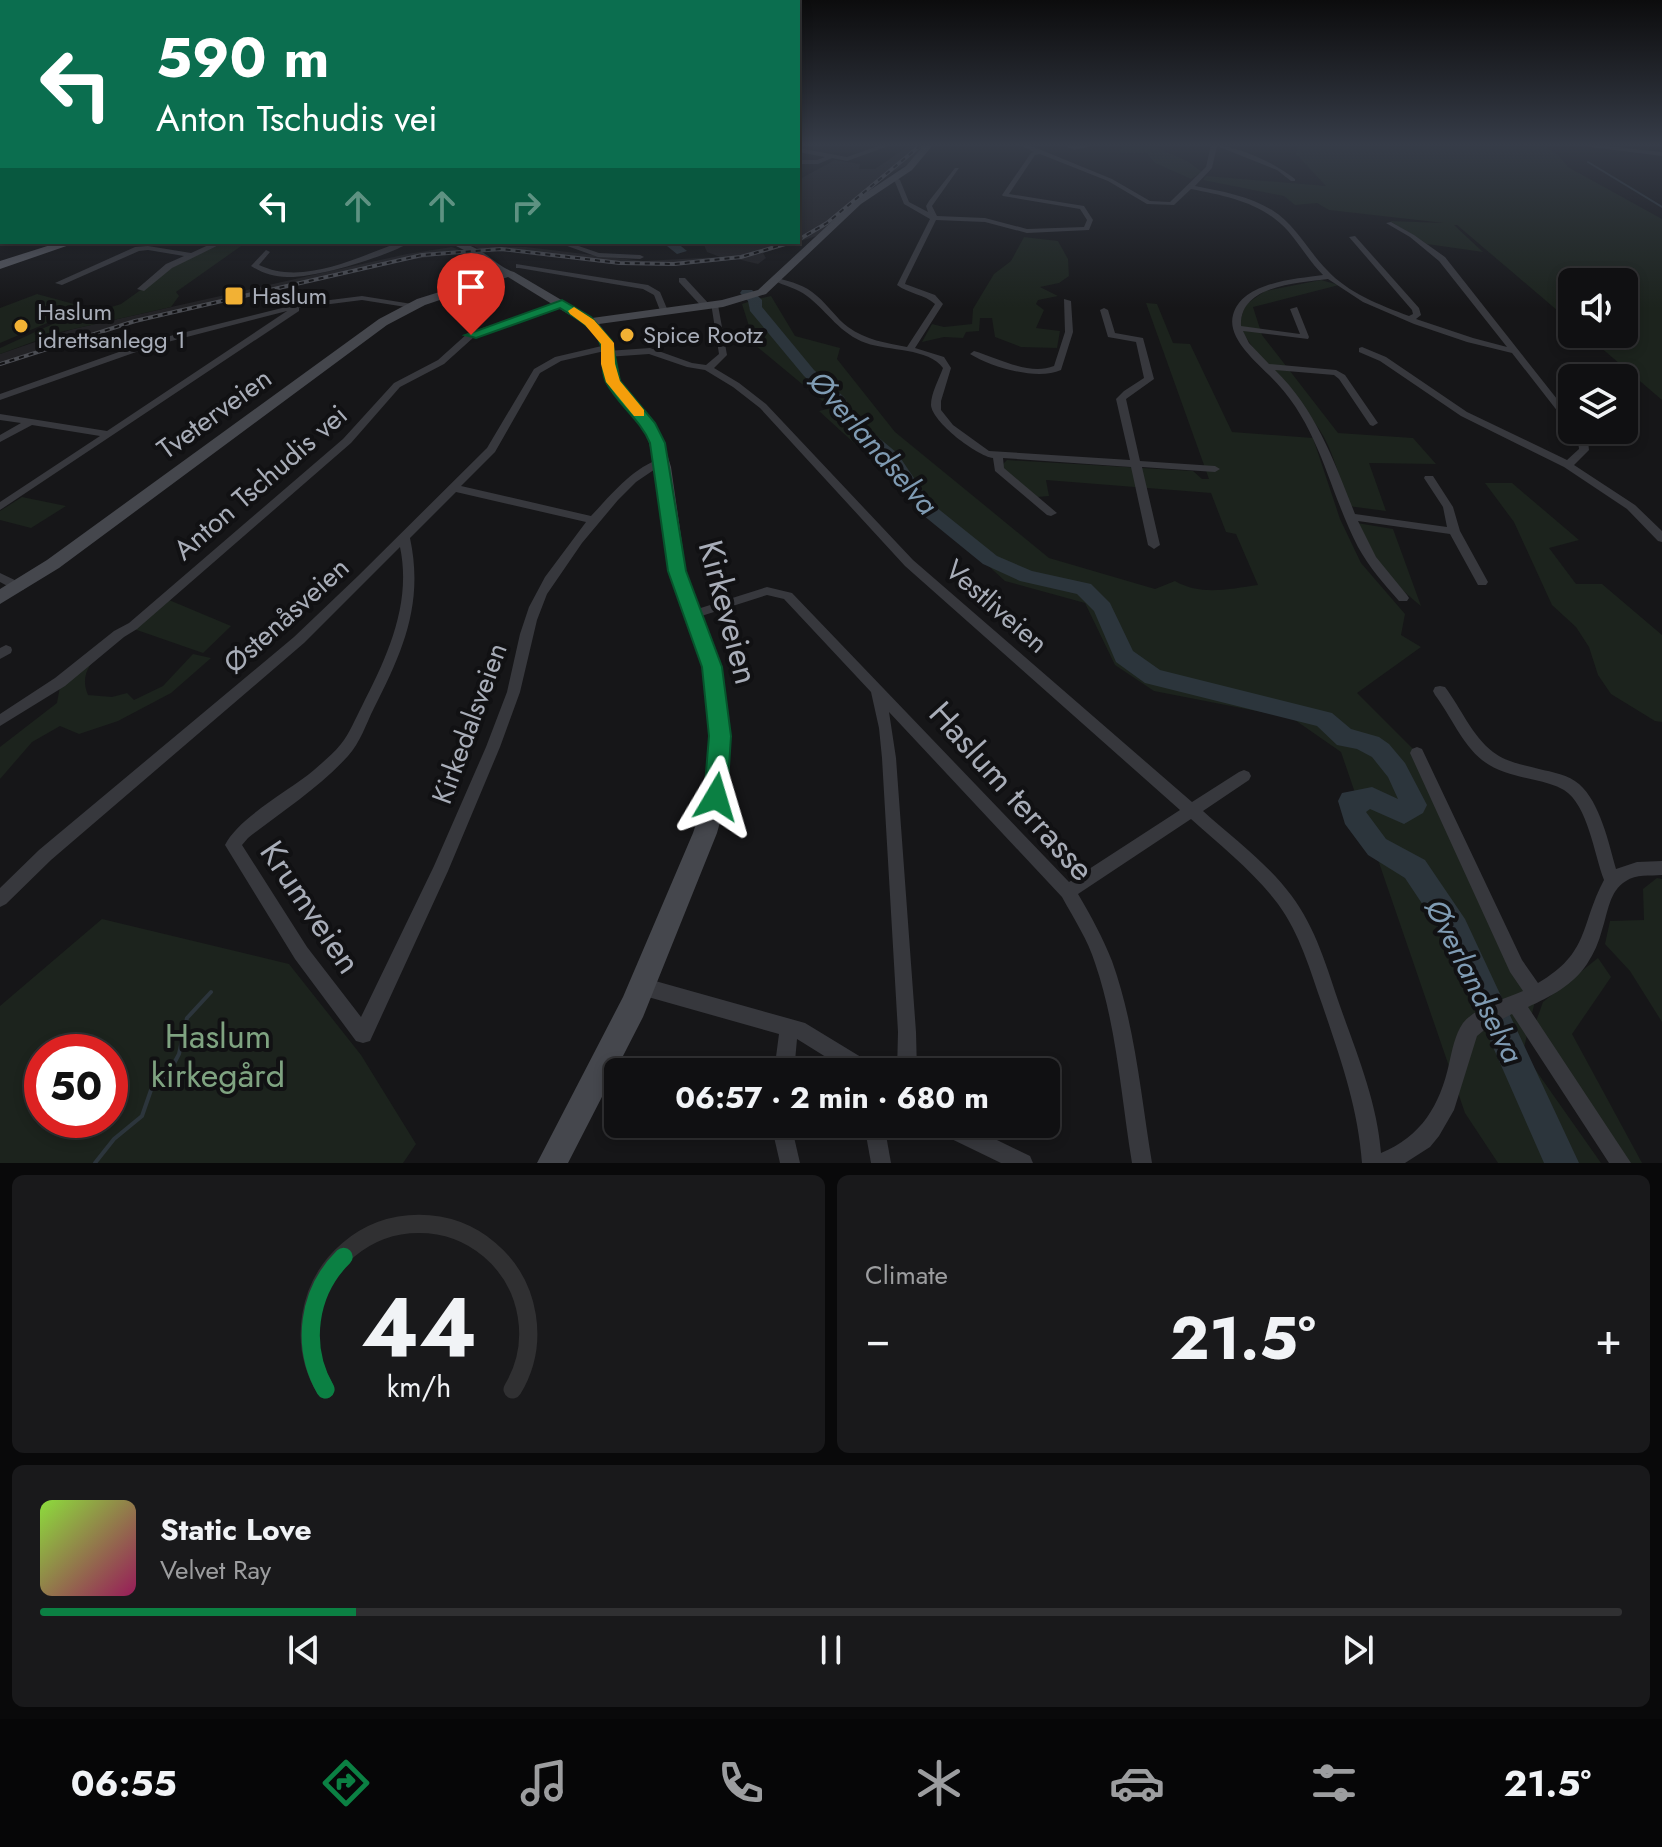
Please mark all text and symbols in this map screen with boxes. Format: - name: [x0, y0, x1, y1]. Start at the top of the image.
- text: 590 m: [156, 17, 329, 98]
- icon: left: [24, 32, 128, 136]
- text: Anton Tschudis vei: [156, 92, 438, 144]
- icon: left: [252, 184, 296, 228]
- icon: ahead: [336, 184, 380, 228]
- icon: ahead: [420, 184, 464, 228]
- icon: right: [504, 184, 548, 228]
- pin: [437, 253, 505, 335]
- icon: arrive: [449, 265, 493, 309]
- map controls: [1558, 268, 1638, 444]
- button: sound: [1558, 268, 1638, 348]
- place label: Haslum: [252, 278, 327, 313]
- marker: Haslum: [223, 285, 245, 307]
- place label: Haslum idrettsanlegg 1: [37, 294, 186, 357]
- marker: Haslum idrettsanlegg 1: [12, 317, 30, 335]
- place label: Spice Rootz: [643, 317, 764, 352]
- marker: Spice Rootz: [618, 326, 636, 344]
- street label: Tveterveien: [149, 358, 280, 469]
- water label: Øverlandselva: [799, 361, 949, 525]
- button: layers: [1558, 364, 1638, 444]
- street label: Anton Tschudis vei: [164, 395, 356, 570]
- street label: Kirkeveien: [686, 535, 771, 690]
- street label: Østenåsveien: [214, 548, 358, 683]
- street label: Vestliveien: [936, 550, 1057, 663]
- street label: Kirkedalsveien: [421, 637, 518, 809]
- street label: Haslum terrasse: [917, 691, 1106, 892]
- position arrow: [674, 755, 758, 839]
- street label: Krumveien: [248, 831, 373, 984]
- water label: Øverlandselva: [1415, 891, 1534, 1071]
- park label: Haslum kirkegård: [151, 1012, 285, 1100]
- speed limit sign: 50: [24, 1034, 128, 1138]
- text: 06:57 · 2 min · 680 m: [675, 1076, 989, 1119]
- text: Climate: [865, 1256, 948, 1294]
- text: 44: [360, 1267, 477, 1387]
- text: 21.5°: [1170, 1295, 1316, 1382]
- text: −: [865, 1307, 891, 1371]
- text: +: [1595, 1307, 1622, 1371]
- text: km/h: [386, 1366, 451, 1408]
- text: Static Love: [160, 1508, 312, 1551]
- text: Velvet Ray: [160, 1551, 271, 1589]
- icon: previous: [282, 1628, 326, 1672]
- icon: pause: [809, 1628, 853, 1672]
- icon: next: [1336, 1628, 1380, 1672]
- icon: directions: [318, 1755, 374, 1811]
- icon: music: [516, 1755, 572, 1811]
- icon: phone: [713, 1755, 769, 1811]
- icon: climate: [911, 1755, 967, 1811]
- icon: car: [1109, 1755, 1165, 1811]
- icon: filters: [1306, 1755, 1362, 1811]
- text: 06:55: [71, 1757, 177, 1809]
- text: 21.5°: [1504, 1757, 1591, 1809]

